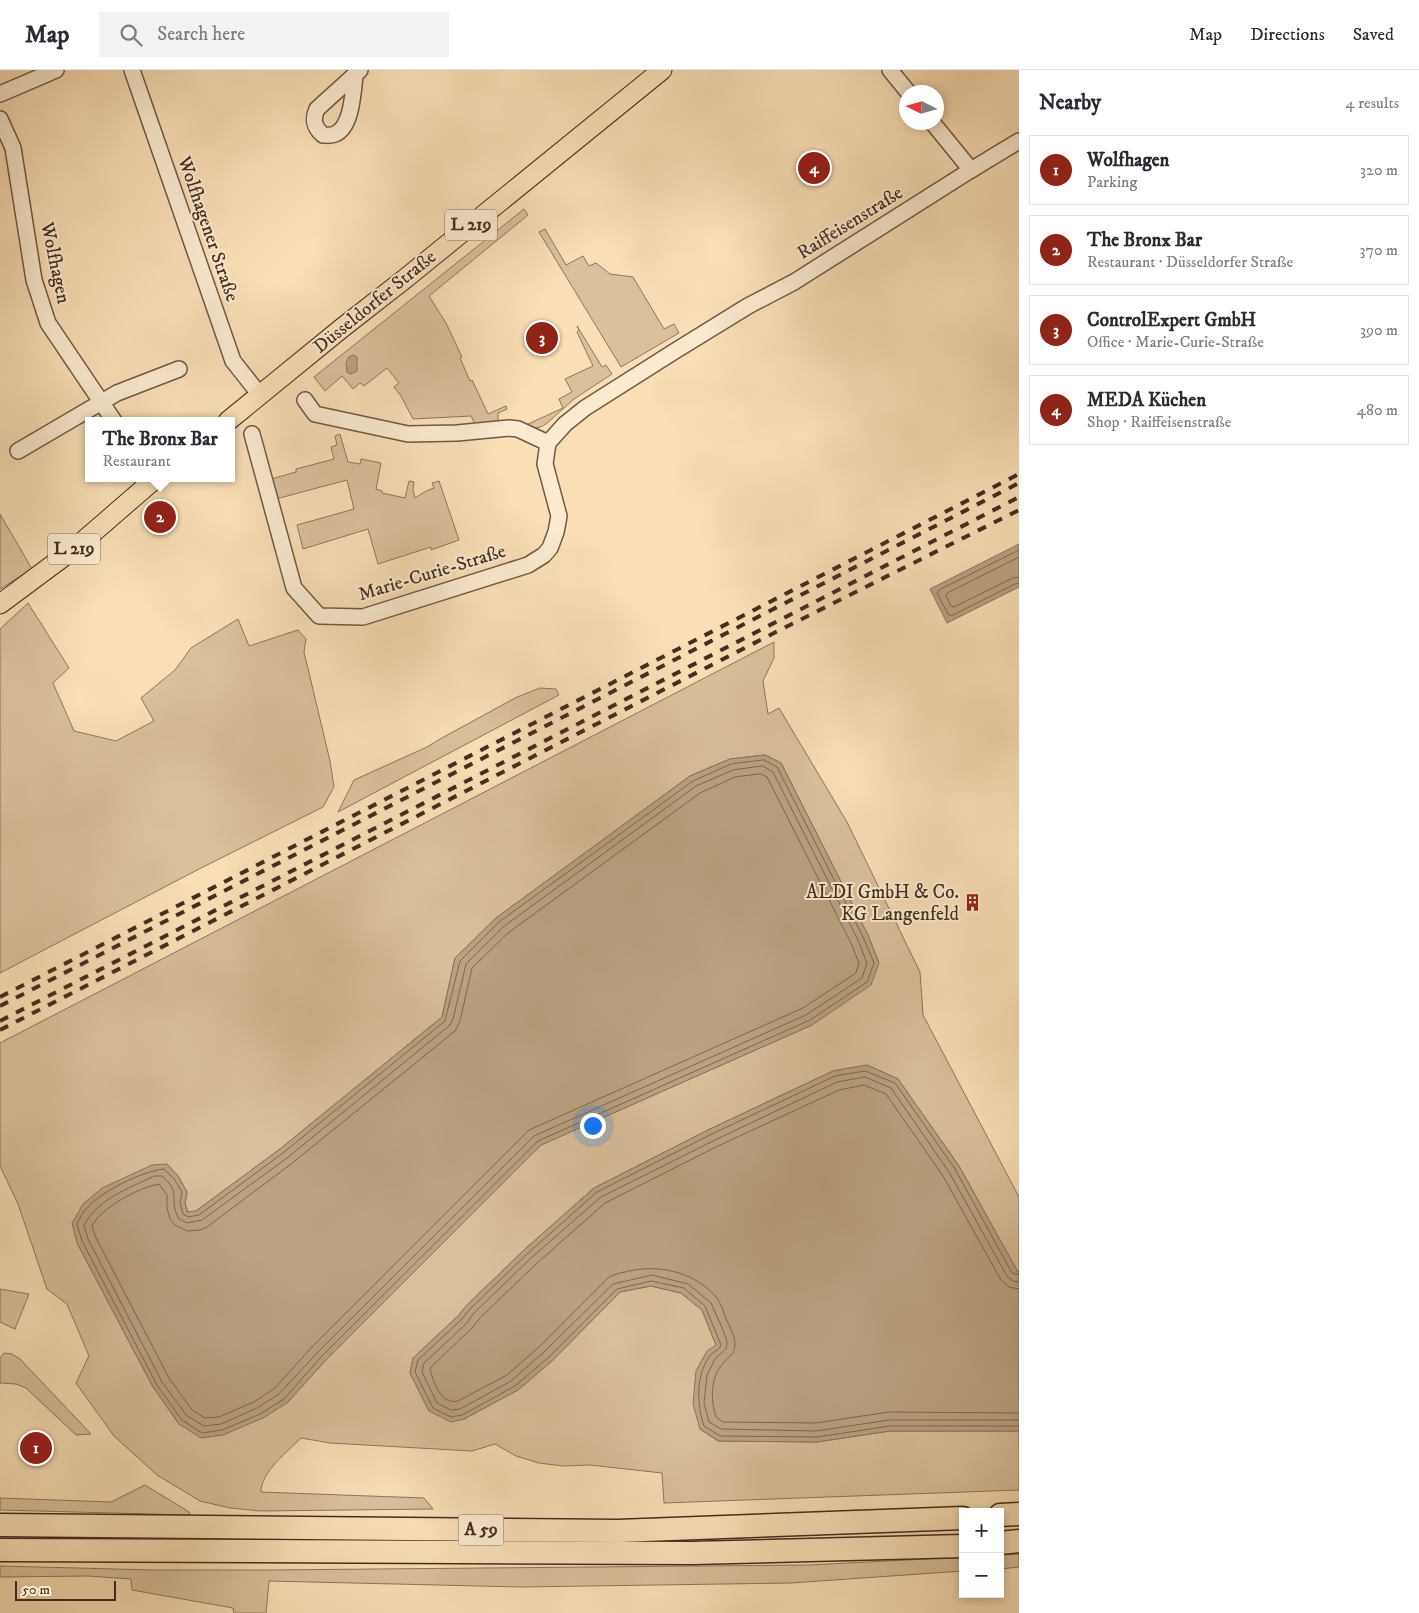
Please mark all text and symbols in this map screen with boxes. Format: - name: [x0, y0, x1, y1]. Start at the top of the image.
- search box: [99, 12, 449, 57]
- text: Map: [25, 20, 69, 50]
- icon: search: [117, 21, 145, 49]
- text: Search here: [157, 23, 245, 46]
- text: Map: [1189, 24, 1222, 46]
- text: Directions: [1250, 24, 1325, 46]
- text: Saved: [1353, 24, 1394, 46]
- north arrow: [899, 85, 944, 130]
- text: Nearby: [1039, 90, 1101, 116]
- text: 4 results: [1346, 93, 1399, 113]
- pin: 4: [798, 149, 830, 187]
- text: Wolfhagen: [1087, 149, 1169, 172]
- street label: Wolfhagener Straße: [172, 152, 244, 305]
- text: 1: [1053, 160, 1059, 180]
- text: 320 m: [1360, 160, 1398, 180]
- text: Parking: [1087, 172, 1137, 192]
- street label: Raiffeisenstraße: [793, 181, 907, 265]
- road number: L 219: [445, 210, 497, 240]
- street label: Wolfhagen: [35, 219, 75, 306]
- text: The Bronx Bar: [1087, 229, 1202, 252]
- text: 2: [1052, 240, 1060, 260]
- text: 370 m: [1360, 240, 1398, 260]
- street label: Düsseldorfer Straße: [309, 246, 441, 358]
- text: Restaurant · Düsseldorfer Straße: [1087, 252, 1293, 272]
- text: ControlExpert GmbH: [1087, 309, 1256, 332]
- pin: 3: [526, 319, 558, 357]
- text: 3: [1053, 320, 1059, 340]
- text: 390 m: [1360, 320, 1398, 340]
- text: Office · Marie-Curie-Straße: [1087, 332, 1264, 352]
- text: MEDA Küchen: [1087, 389, 1206, 412]
- text: 4: [1051, 400, 1061, 420]
- text: 480 m: [1357, 400, 1398, 420]
- text: Shop · Raiffeisenstraße: [1087, 412, 1231, 432]
- popup: [85, 417, 235, 482]
- text: The Bronx Bar: [103, 428, 217, 451]
- text: Restaurant: [103, 451, 171, 471]
- pin: 2: [144, 498, 176, 536]
- road number: L 219: [48, 534, 100, 564]
- street label: Marie-Curie-Straße: [356, 540, 509, 606]
- place label: ALDI GmbH & Co. KG Langenfeld: [806, 881, 960, 926]
- building icon: ALDI GmbH & Co. KG Langenfeld: [963, 893, 983, 913]
- your location: [580, 1113, 606, 1139]
- pin: 1: [20, 1429, 52, 1467]
- map controls: [959, 1508, 1004, 1598]
- button: +: [959, 1508, 1004, 1553]
- road number: A 59: [458, 1514, 504, 1546]
- button: −: [959, 1553, 1004, 1598]
- scale bar: [15, 1578, 116, 1601]
- text: 50 m: [22, 1581, 50, 1599]

